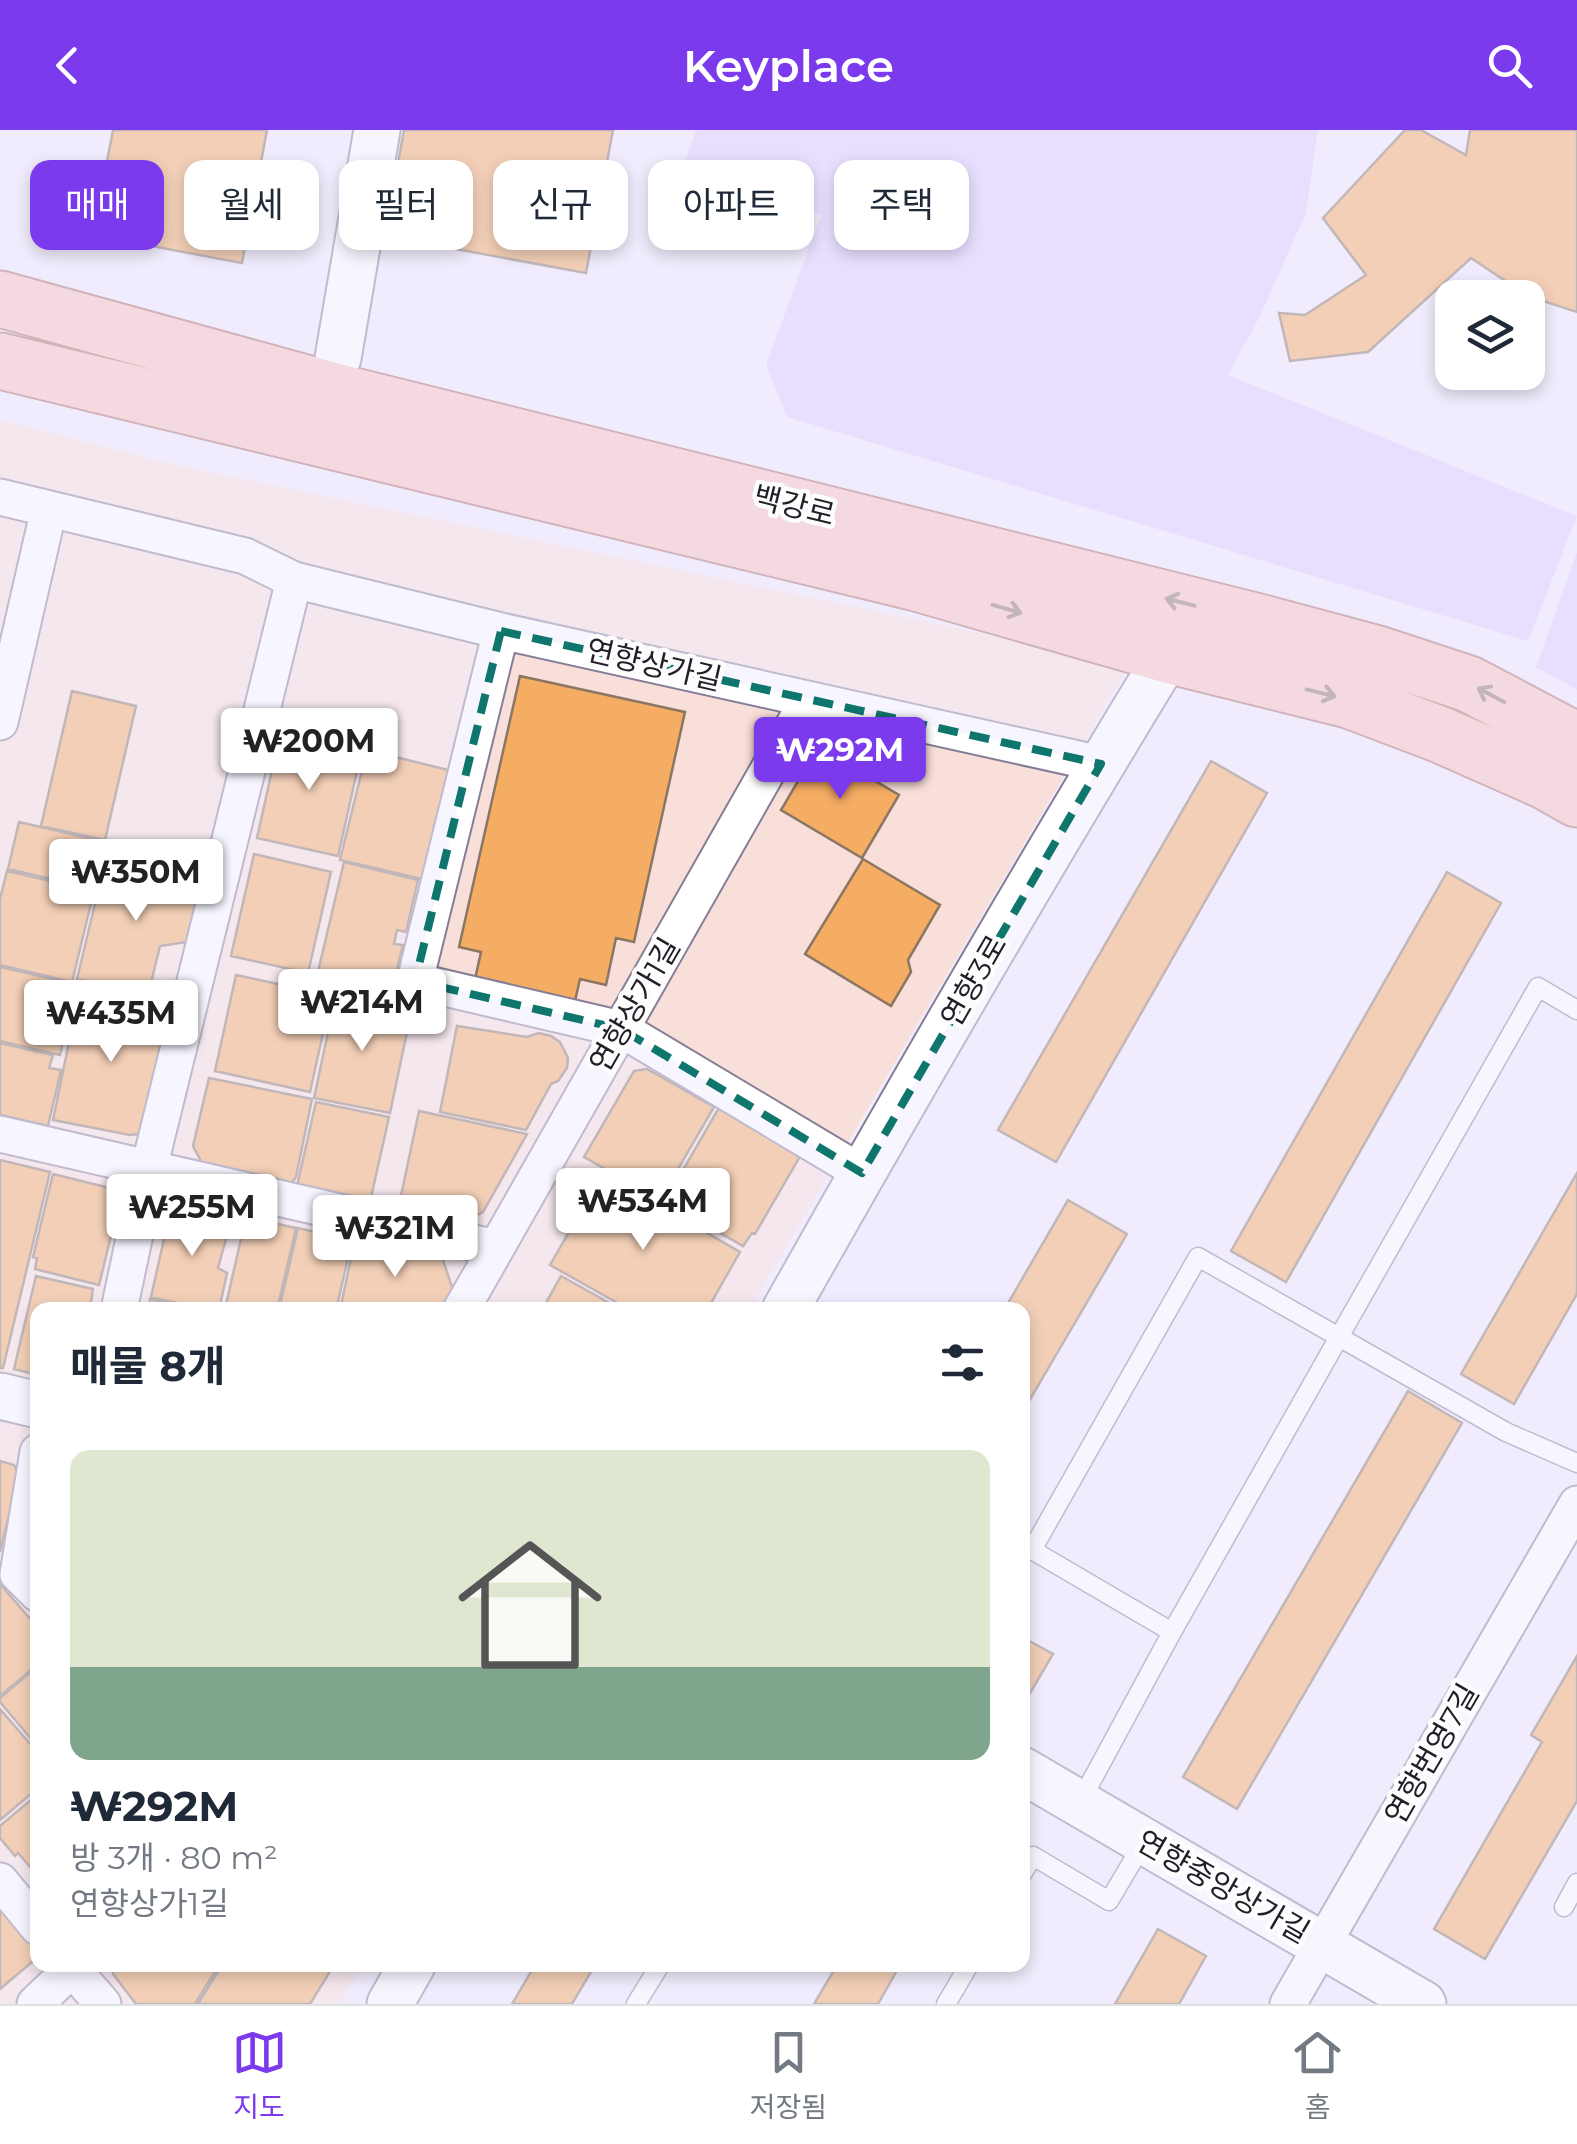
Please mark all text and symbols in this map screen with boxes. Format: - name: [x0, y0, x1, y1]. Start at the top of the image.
- icon: back: [40, 38, 95, 93]
- text: Keyplace: [683, 38, 894, 93]
- icon: search: [1482, 38, 1537, 93]
- chip: 매매: [30, 160, 164, 250]
- chip: 월세: [184, 160, 319, 250]
- chip: 필터: [339, 160, 473, 250]
- chip: 신규: [493, 160, 628, 250]
- chip: 아파트: [648, 160, 814, 250]
- chip: 주택: [834, 160, 969, 250]
- map controls: [1435, 280, 1545, 390]
- button: layers: [1435, 280, 1545, 390]
- street label: 백강로: [749, 478, 839, 533]
- one-way arrow: [1165, 592, 1197, 610]
- one-way arrow: [991, 601, 1022, 619]
- street label: 연향상가길: [583, 631, 726, 698]
- one-way arrow: [1304, 685, 1336, 703]
- one-way arrow: [1476, 685, 1506, 705]
- pin: ₩200M: [239, 708, 379, 793]
- pin: ₩292M: [770, 717, 910, 802]
- text: ₩200M: [243, 721, 375, 760]
- text: ₩292M: [776, 730, 904, 769]
- pin: ₩350M: [66, 839, 206, 924]
- text: ₩350M: [71, 852, 201, 891]
- street label: 연향3로: [933, 928, 1015, 1033]
- street label: 연향상가1길: [581, 931, 688, 1078]
- pin: ₩214M: [292, 969, 432, 1054]
- pin: ₩435M: [41, 980, 181, 1065]
- text: ₩214M: [300, 982, 424, 1021]
- text: ₩435M: [46, 993, 176, 1032]
- pin: ₩534M: [573, 1168, 713, 1253]
- pin: ₩255M: [122, 1174, 262, 1259]
- text: ₩534M: [578, 1181, 708, 1220]
- text: ₩255M: [128, 1187, 256, 1226]
- pin: ₩321M: [325, 1195, 465, 1280]
- text: ₩321M: [335, 1208, 455, 1247]
- icon: filters: [935, 1335, 990, 1390]
- text: 매물 8개: [70, 1340, 226, 1392]
- icon: home: [440, 1515, 620, 1695]
- street label: 연향번영7길: [1377, 1677, 1487, 1830]
- text: ₩292M: [70, 1780, 238, 1832]
- street label: 연향중앙상가길: [1130, 1822, 1316, 1951]
- text: 방 3개 · 80 m²: [70, 1838, 278, 1877]
- text: 연향상가1길: [70, 1884, 229, 1923]
- tab: 지도: [232, 2025, 287, 2125]
- tab: 저장됨: [750, 2025, 827, 2125]
- tab: 홈: [1290, 2025, 1345, 2125]

